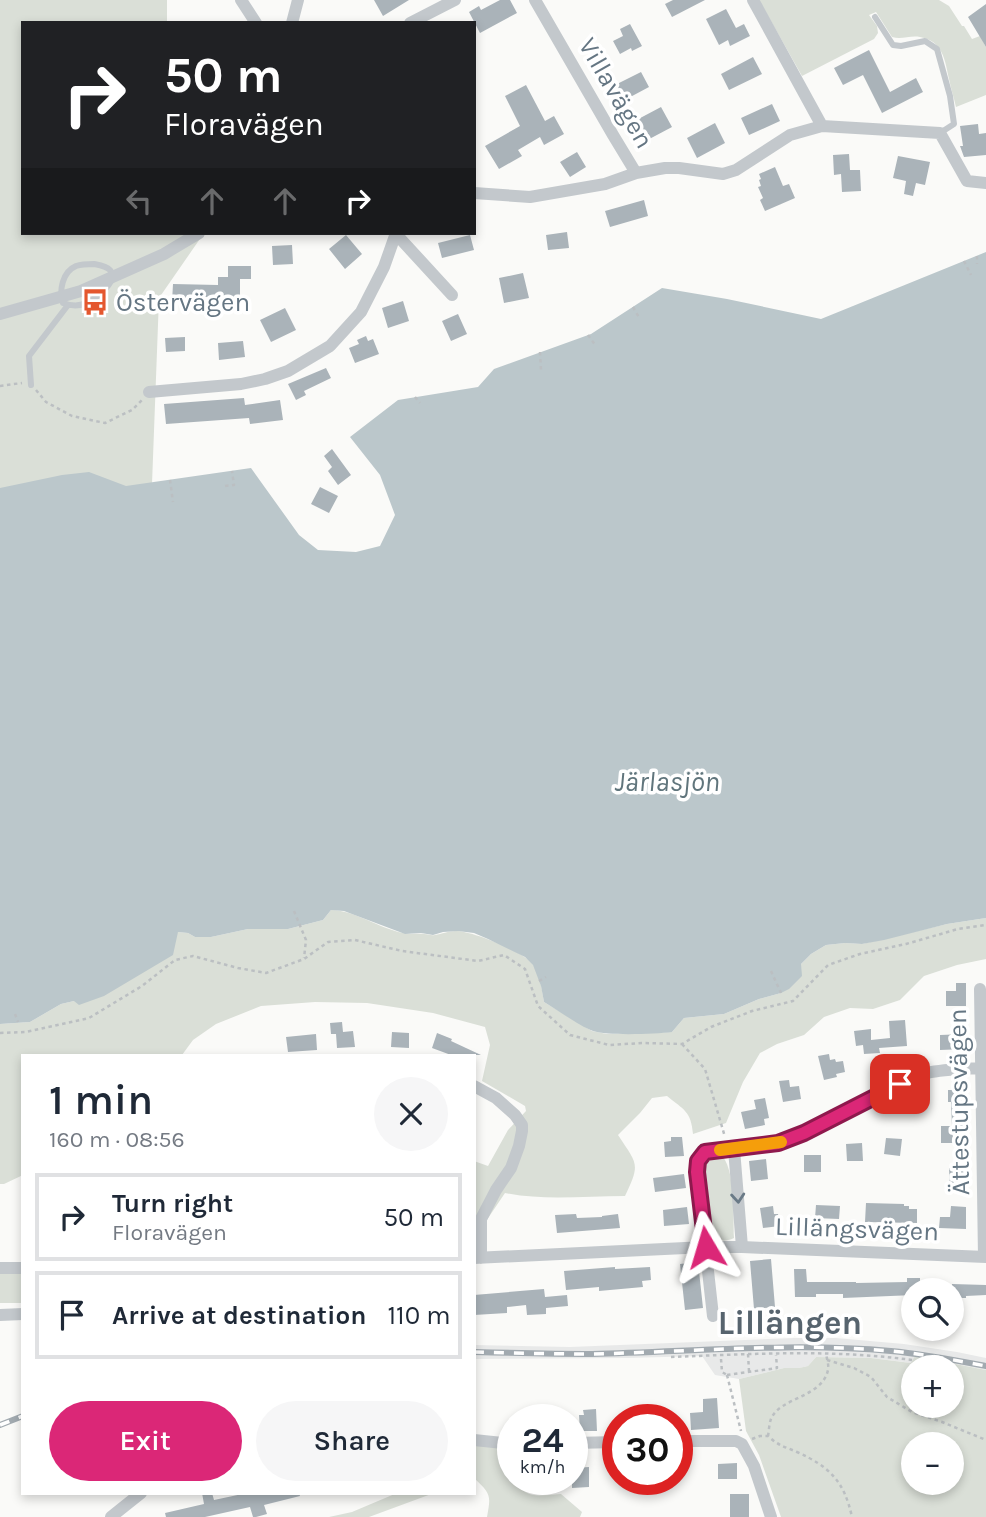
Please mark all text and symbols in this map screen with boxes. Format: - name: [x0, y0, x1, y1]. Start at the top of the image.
- street label: Villavägen: [572, 32, 660, 154]
- text: 50 m: [164, 47, 282, 104]
- icon: right: [49, 49, 140, 140]
- text: Floravägen: [164, 106, 324, 143]
- icon: left: [120, 182, 158, 220]
- icon: ahead: [193, 182, 231, 220]
- icon: ahead: [266, 182, 304, 220]
- icon: right: [339, 182, 377, 220]
- bus stop icon: Östervägen: [80, 287, 110, 317]
- place label: Östervägen: [116, 287, 250, 318]
- water label: Järlasjön: [614, 765, 720, 798]
- street label: Ättestupsvägen: [942, 1008, 976, 1196]
- pin: [870, 1054, 930, 1114]
- icon: arrive: [881, 1065, 919, 1103]
- text: 1 min: [49, 1075, 153, 1125]
- button: close: [374, 1077, 448, 1151]
- text: 160 m · 08:56: [49, 1126, 185, 1153]
- text: Turn right: [112, 1188, 233, 1219]
- one-way arrow: [730, 1193, 745, 1204]
- icon: right: [53, 1198, 91, 1236]
- text: 50 m: [383, 1202, 444, 1233]
- position arrow: [669, 1210, 743, 1284]
- street label: Lillängsvägen: [775, 1211, 939, 1247]
- text: Floravägen: [112, 1219, 227, 1246]
- map controls: [901, 1278, 964, 1495]
- button: search: [901, 1278, 964, 1341]
- icon: arrive: [53, 1296, 91, 1334]
- text: Arrive at destination: [112, 1300, 366, 1331]
- text: 110 m: [387, 1300, 451, 1331]
- district label: Lillängen: [718, 1304, 862, 1342]
- button: +: [901, 1355, 964, 1418]
- button: Exit: [49, 1401, 242, 1481]
- button: Share: [256, 1401, 448, 1481]
- speed limit sign: 30: [602, 1404, 693, 1495]
- text: 24: [522, 1420, 564, 1461]
- button: −: [901, 1432, 964, 1495]
- text: km/h: [520, 1456, 565, 1478]

